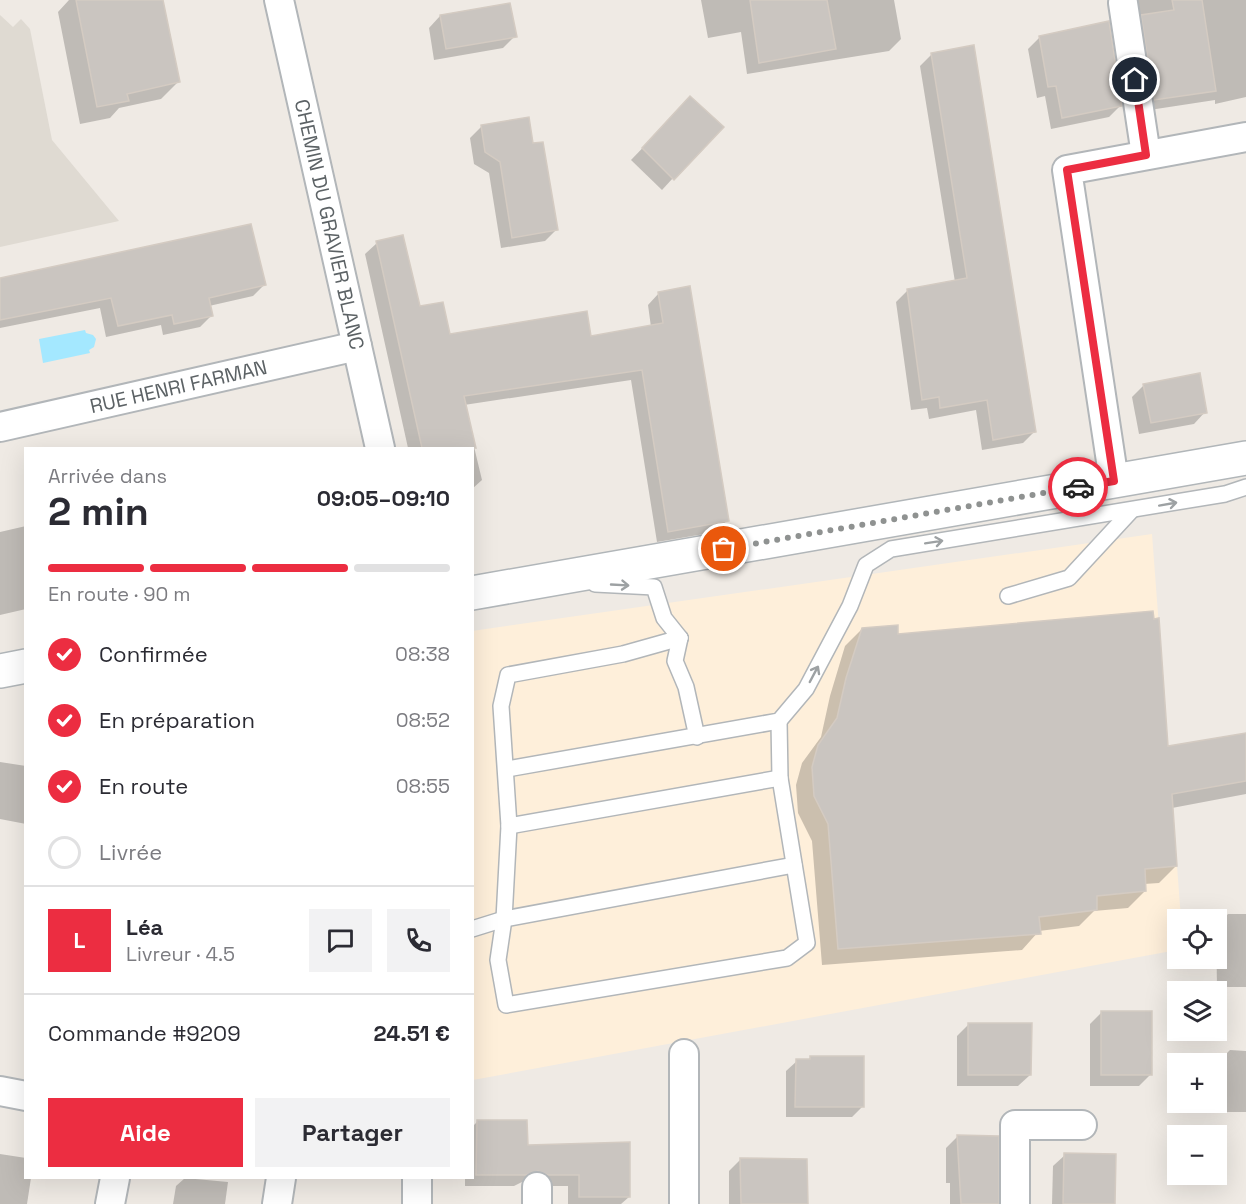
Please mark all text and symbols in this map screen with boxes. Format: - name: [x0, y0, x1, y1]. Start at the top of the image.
- pin: [1109, 54, 1160, 105]
- icon: home: [1118, 63, 1151, 96]
- street label: CHEMIN DU GRAVIER BLANC: [289, 97, 370, 352]
- street label: RUE HENRI FARMAN: [87, 354, 270, 419]
- courier: [1048, 457, 1108, 517]
- text: Arrivée dans: [48, 463, 167, 489]
- icon: car: [1062, 471, 1095, 504]
- text: 09:05–09:10: [317, 484, 450, 512]
- text: 2 min: [48, 487, 149, 536]
- one-way arrow: [1158, 498, 1177, 509]
- pin: [698, 523, 749, 574]
- icon: bag: [707, 532, 740, 565]
- one-way arrow: [924, 537, 944, 548]
- one-way arrow: [610, 580, 630, 591]
- text: En route · 90 m: [48, 581, 191, 607]
- icon: check: [48, 638, 81, 671]
- text: Confirmée: [99, 640, 208, 668]
- text: 08:38: [395, 641, 450, 667]
- one-way arrow: [809, 666, 820, 684]
- icon: check: [48, 704, 81, 737]
- text: En préparation: [99, 706, 255, 734]
- text: 08:52: [396, 707, 450, 733]
- icon: check: [48, 770, 81, 803]
- text: En route: [99, 772, 188, 800]
- text: 08:55: [396, 773, 450, 799]
- text: Livrée: [99, 838, 162, 866]
- button: chat: [309, 909, 372, 972]
- button: phone: [387, 909, 450, 972]
- map controls: [1167, 909, 1227, 1185]
- button: locate: [1167, 909, 1227, 969]
- text: Léa: [126, 913, 163, 941]
- text: L: [74, 926, 85, 954]
- text: Livreur · 4.5: [126, 941, 235, 967]
- button: layers: [1167, 981, 1227, 1041]
- text: Commande #9209: [48, 1019, 241, 1047]
- text: 24.51 €: [373, 1019, 450, 1047]
- button: +: [1167, 1053, 1227, 1113]
- button: Aide: [48, 1098, 243, 1167]
- button: Partager: [255, 1098, 450, 1167]
- button: −: [1167, 1125, 1227, 1185]

